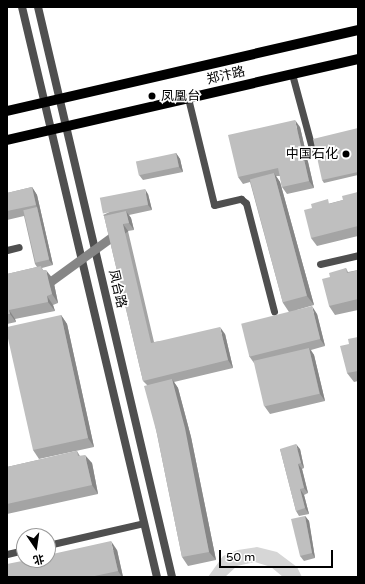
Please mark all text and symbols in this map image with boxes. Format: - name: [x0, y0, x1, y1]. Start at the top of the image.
- street label: 郑汴路: [205, 64, 247, 88]
- place label: 凤凰台: [161, 88, 200, 104]
- marker: 凤凰台: [146, 90, 158, 102]
- place label: 中国石化: [286, 146, 338, 162]
- marker: 中国石化: [341, 149, 351, 159]
- street label: 凤台路: [105, 268, 129, 310]
- north arrow: [16, 528, 56, 568]
- scale bar: [221, 542, 335, 568]
- text: 50 m: [226, 550, 255, 564]
- text: 北: [32, 552, 45, 567]

